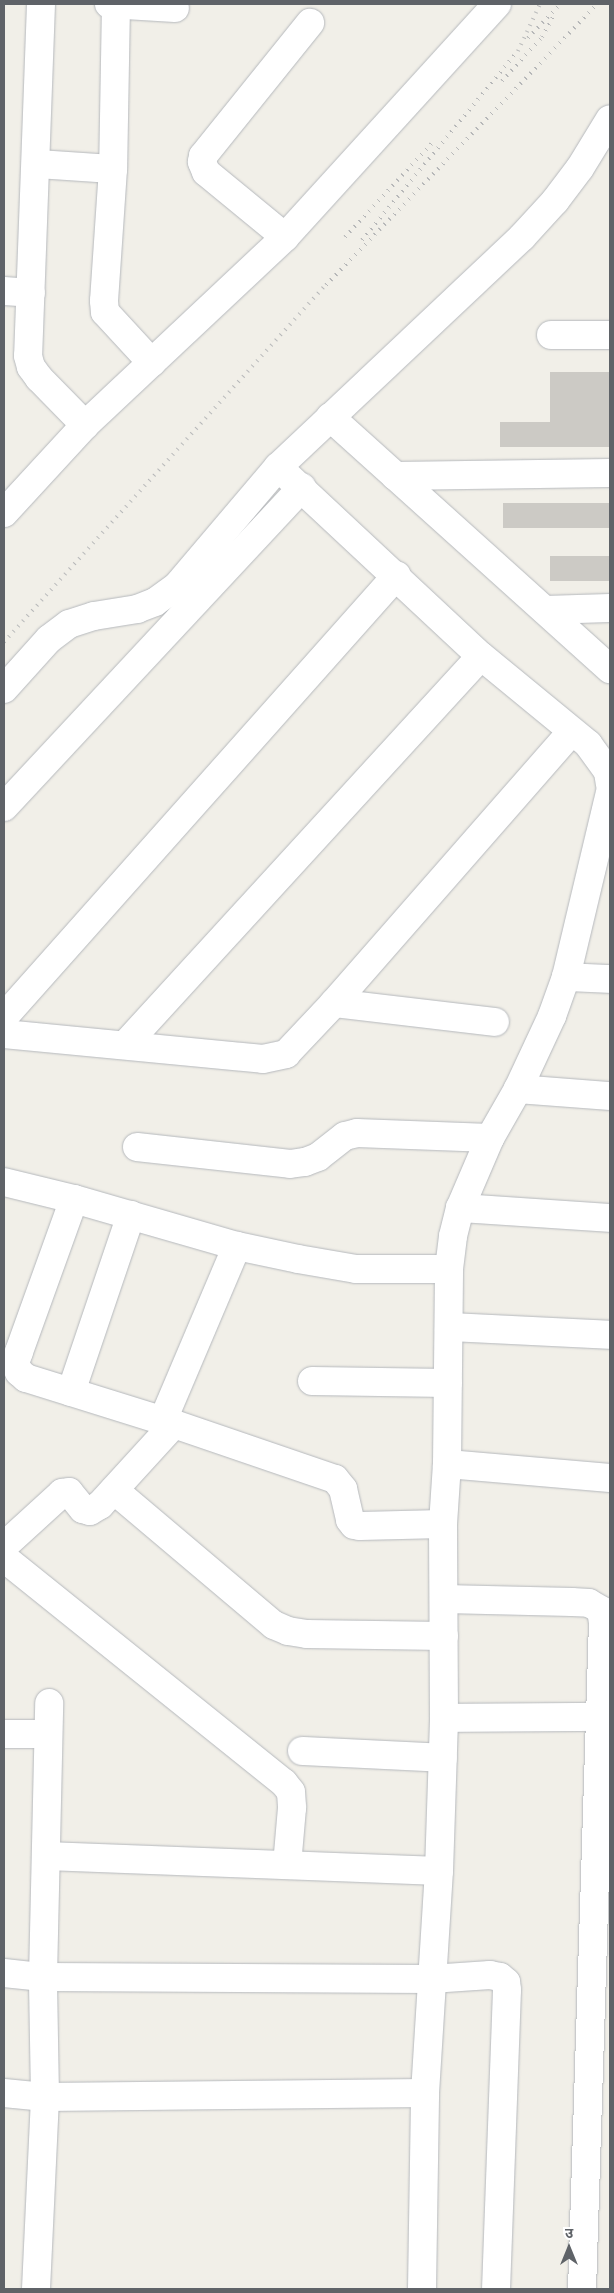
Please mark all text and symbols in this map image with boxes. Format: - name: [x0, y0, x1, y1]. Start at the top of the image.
- north arrow: [544, 2223, 594, 2273]
- text: उ: [565, 2223, 573, 2243]

